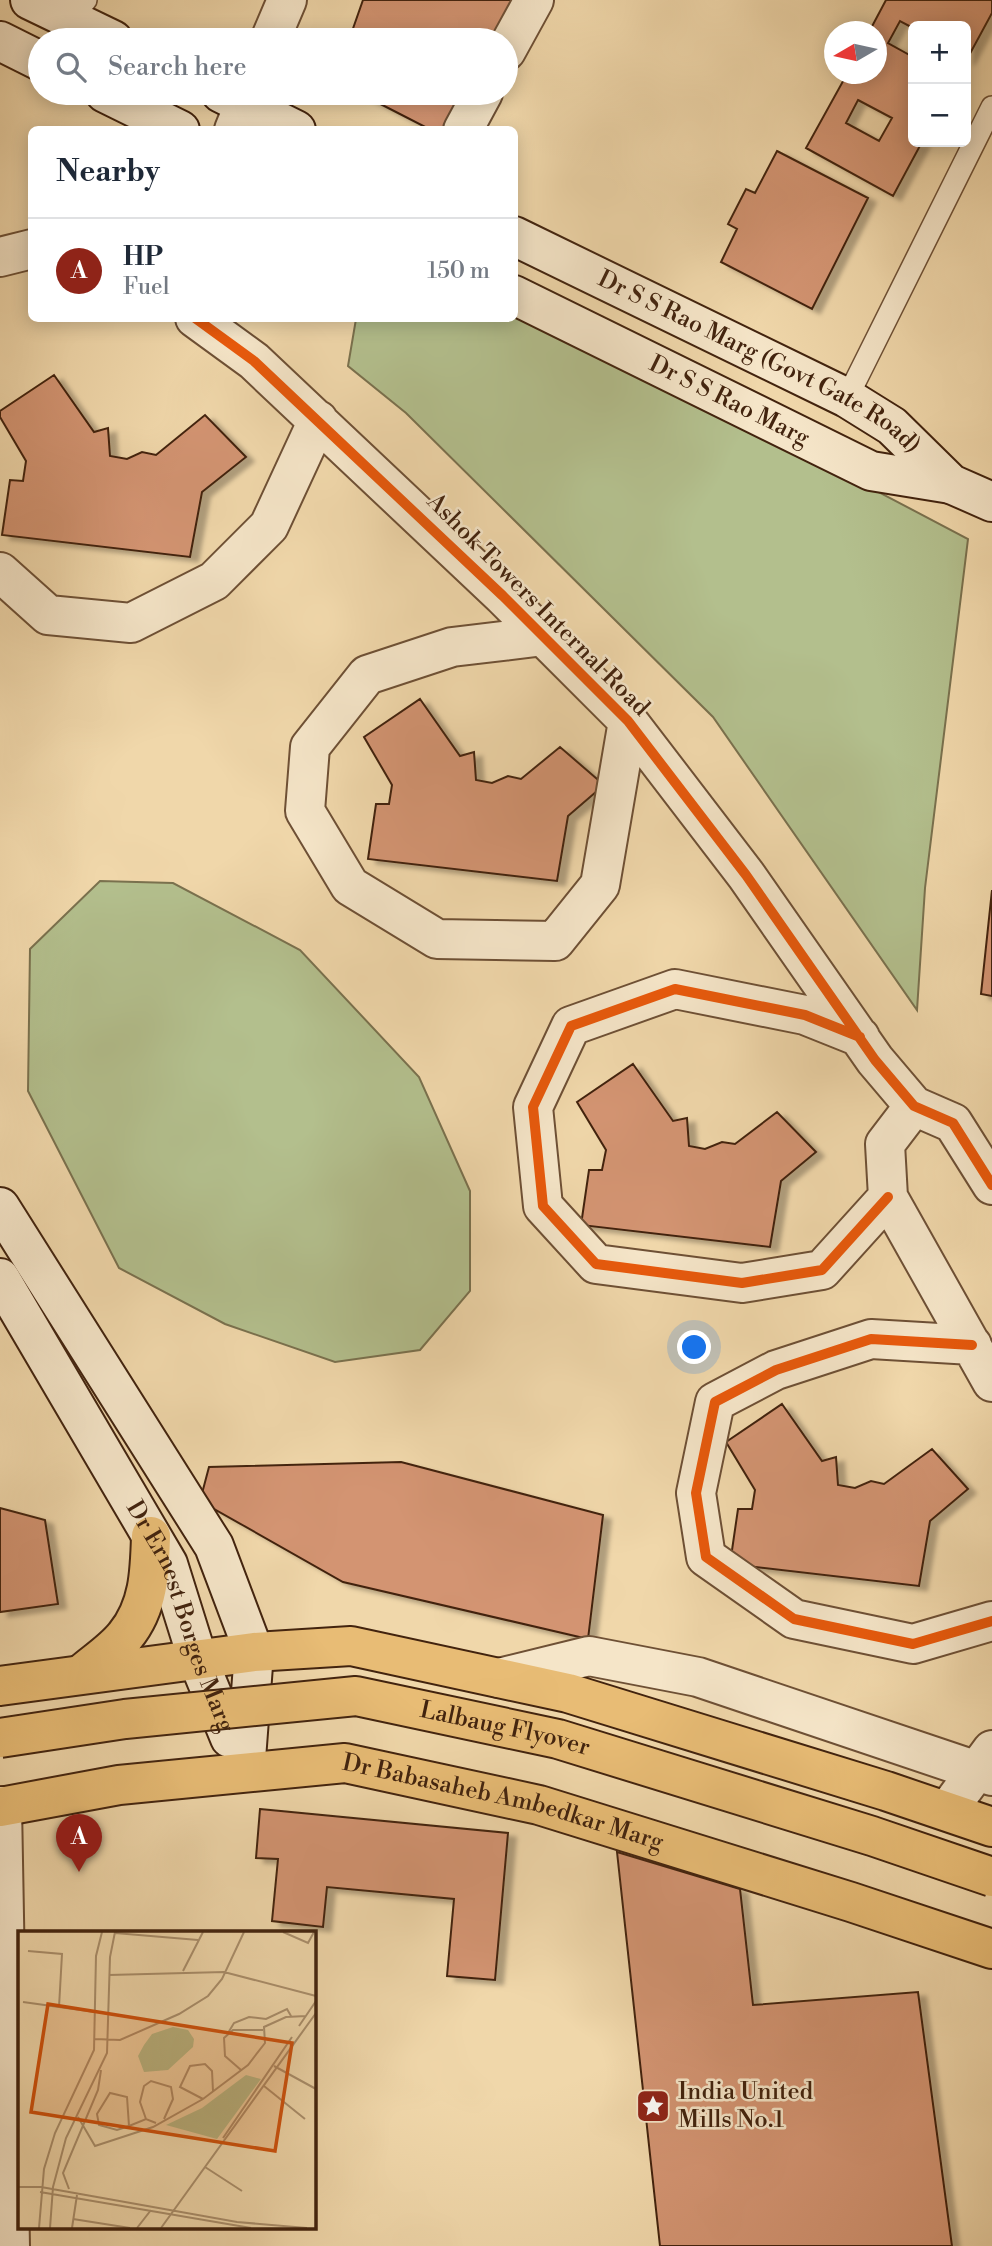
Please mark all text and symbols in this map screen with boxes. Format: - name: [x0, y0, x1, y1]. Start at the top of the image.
- north arrow: [824, 21, 887, 84]
- map controls: [908, 21, 971, 147]
- button: +: [908, 21, 971, 84]
- search box: [28, 28, 518, 105]
- icon: search: [52, 48, 90, 86]
- text: Search here: [108, 51, 247, 83]
- button: −: [908, 84, 971, 147]
- text: Nearby: [56, 153, 160, 191]
- text: HP: [123, 241, 163, 273]
- text: A: [71, 257, 87, 285]
- text: 150 m: [427, 257, 490, 285]
- street label: Dr S S Rao Marg (Govt Gate Road): [591, 265, 921, 465]
- text: Fuel: [123, 273, 169, 301]
- street label: Dr S S Rao Marg: [644, 350, 814, 452]
- street label: Ashok Towers Internal Road: [420, 487, 656, 723]
- your location: [677, 1330, 711, 1364]
- street label: Dr Ernest Borges Marg: [119, 1495, 241, 1737]
- street label: Lalbaug Flyover: [417, 1695, 594, 1763]
- street label: Dr Babasaheb Ambedkar Marg: [340, 1748, 668, 1858]
- pin: A: [56, 1814, 102, 1872]
- inset map: [18, 1931, 315, 2228]
- place label: India United Mills No.1: [678, 2077, 814, 2135]
- place icon: India United Mills No.1: [634, 2087, 672, 2125]

